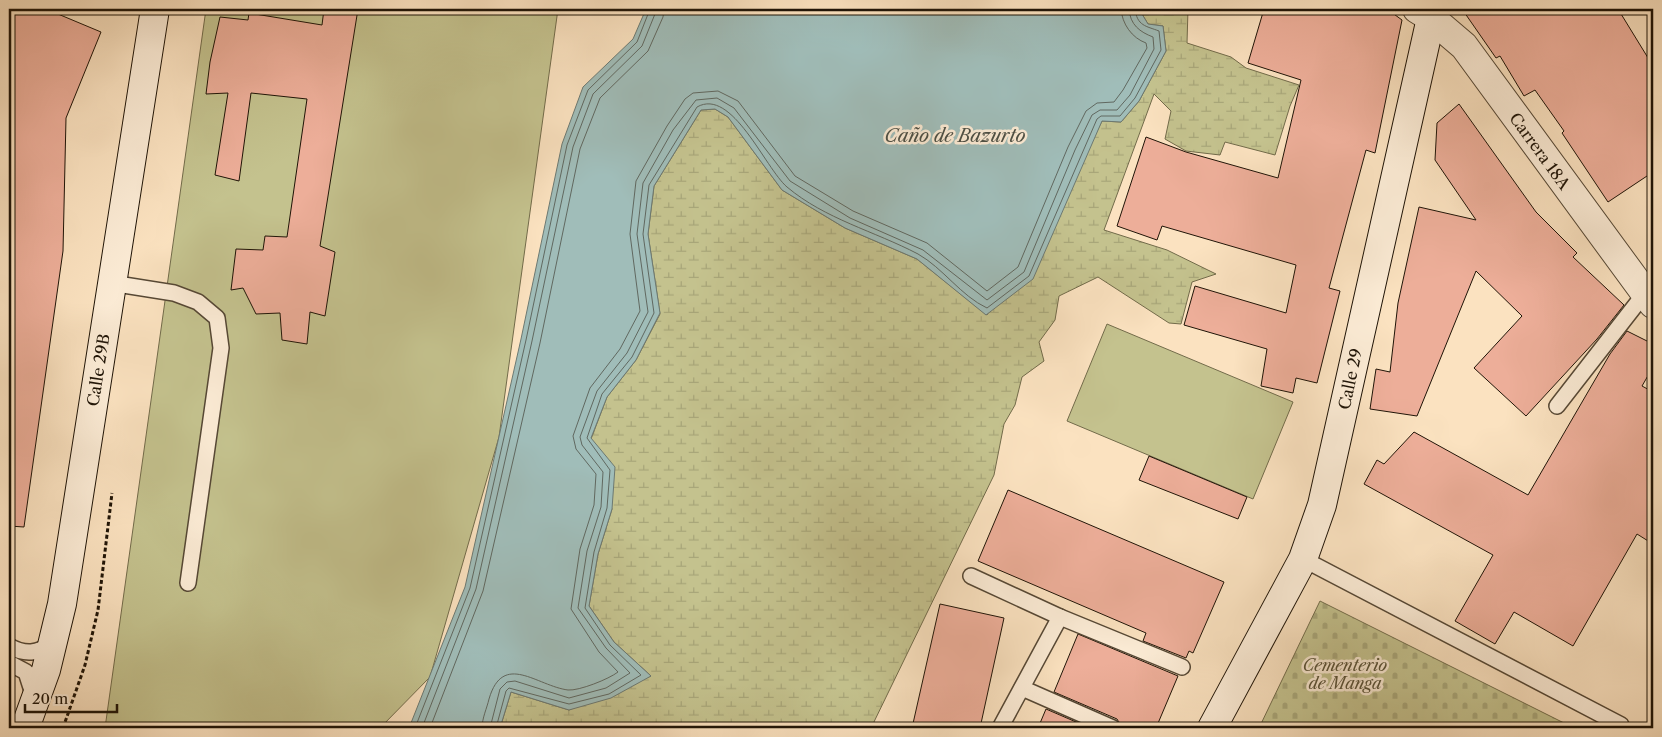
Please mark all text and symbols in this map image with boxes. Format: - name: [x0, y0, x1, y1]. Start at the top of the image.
- street label: Carrera 18A: [1505, 109, 1575, 194]
- water label: Caño de Bazurto: [884, 125, 1026, 147]
- street label: Calle 29B: [82, 332, 114, 408]
- street label: Calle 29: [1334, 347, 1366, 411]
- park label: Cementerio de Manga: [1303, 655, 1387, 693]
- scale bar: [25, 682, 118, 714]
- text: 20 m: [32, 689, 68, 708]

